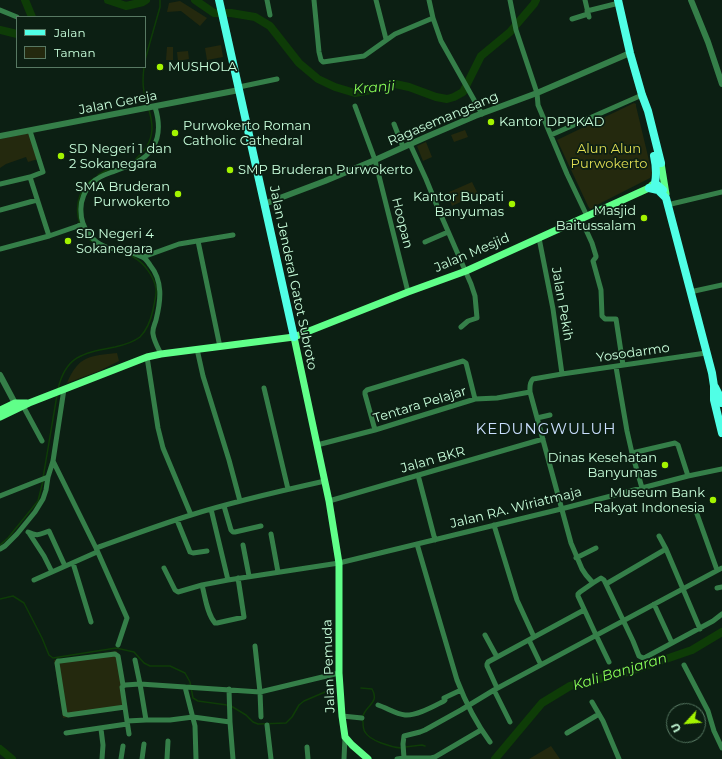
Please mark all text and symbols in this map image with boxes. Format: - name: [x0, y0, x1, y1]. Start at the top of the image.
- legend: [16, 16, 146, 68]
- text: Jalan: [54, 25, 86, 40]
- text: Taman: [54, 45, 96, 60]
- place label: MUSHOLA: [168, 59, 237, 75]
- marker: MUSHOLA: [155, 62, 165, 72]
- water label: Kranji: [352, 78, 396, 98]
- street label: Jalan Gereja: [78, 88, 158, 118]
- street label: Ragasemangsang: [385, 89, 501, 149]
- place label: Kantor DPPKAD: [499, 114, 604, 130]
- marker: Kantor DPPKAD: [486, 117, 496, 127]
- place label: Purwokerto Roman Catholic Cathedral: [183, 118, 311, 149]
- marker: Purwokerto Roman Catholic Cathedral: [170, 128, 180, 138]
- place label: SD Negeri 1 dan 2 Sokanegara: [69, 141, 172, 172]
- park label: Alun Alun Purwokerto: [571, 141, 647, 172]
- marker: SD Negeri 1 dan 2 Sokanegara: [56, 151, 66, 161]
- place label: SMP Bruderan Purwokerto: [238, 162, 413, 178]
- marker: SMP Bruderan Purwokerto: [225, 165, 235, 175]
- place label: SMA Bruderan Purwokerto: [75, 179, 170, 210]
- street label: Jalan Jenderal Gatot Subroto: [266, 184, 320, 372]
- marker: SMA Bruderan Purwokerto: [173, 189, 183, 199]
- place label: Kantor Bupati Banyumas: [413, 189, 504, 220]
- street label: Hoopan: [388, 196, 416, 250]
- marker: Kantor Bupati Banyumas: [507, 199, 517, 209]
- place label: Masjid Baitussalam: [556, 203, 636, 234]
- marker: Masjid Baitussalam: [639, 213, 649, 223]
- place label: SD Negeri 4 Sokanegara: [76, 226, 154, 257]
- street label: Jalan Mesjid: [432, 230, 512, 276]
- marker: SD Negeri 4 Sokanegara: [63, 236, 73, 246]
- street label: Jalan Pekih: [548, 266, 576, 342]
- street label: Yosodarmo: [595, 340, 671, 366]
- street label: Tentara Pelajar: [372, 383, 468, 427]
- district label: KEDUNGWULUH: [475, 421, 617, 439]
- street label: Jalan BKR: [399, 443, 467, 477]
- place label: Dinas Kesehatan Banyumas: [548, 450, 657, 481]
- marker: Dinas Kesehatan Banyumas: [660, 460, 670, 470]
- street label: Jalan RA. Wiriatmaja: [449, 484, 583, 532]
- place label: Museum Bank Rakyat Indonesia: [594, 485, 705, 516]
- marker: Museum Bank Rakyat Indonesia: [708, 495, 718, 505]
- street label: Jalan Pemuda: [320, 619, 338, 713]
- water label: Kali Banjaran: [571, 650, 669, 694]
- north arrow: [666, 703, 706, 743]
- text: U: [668, 721, 684, 735]

